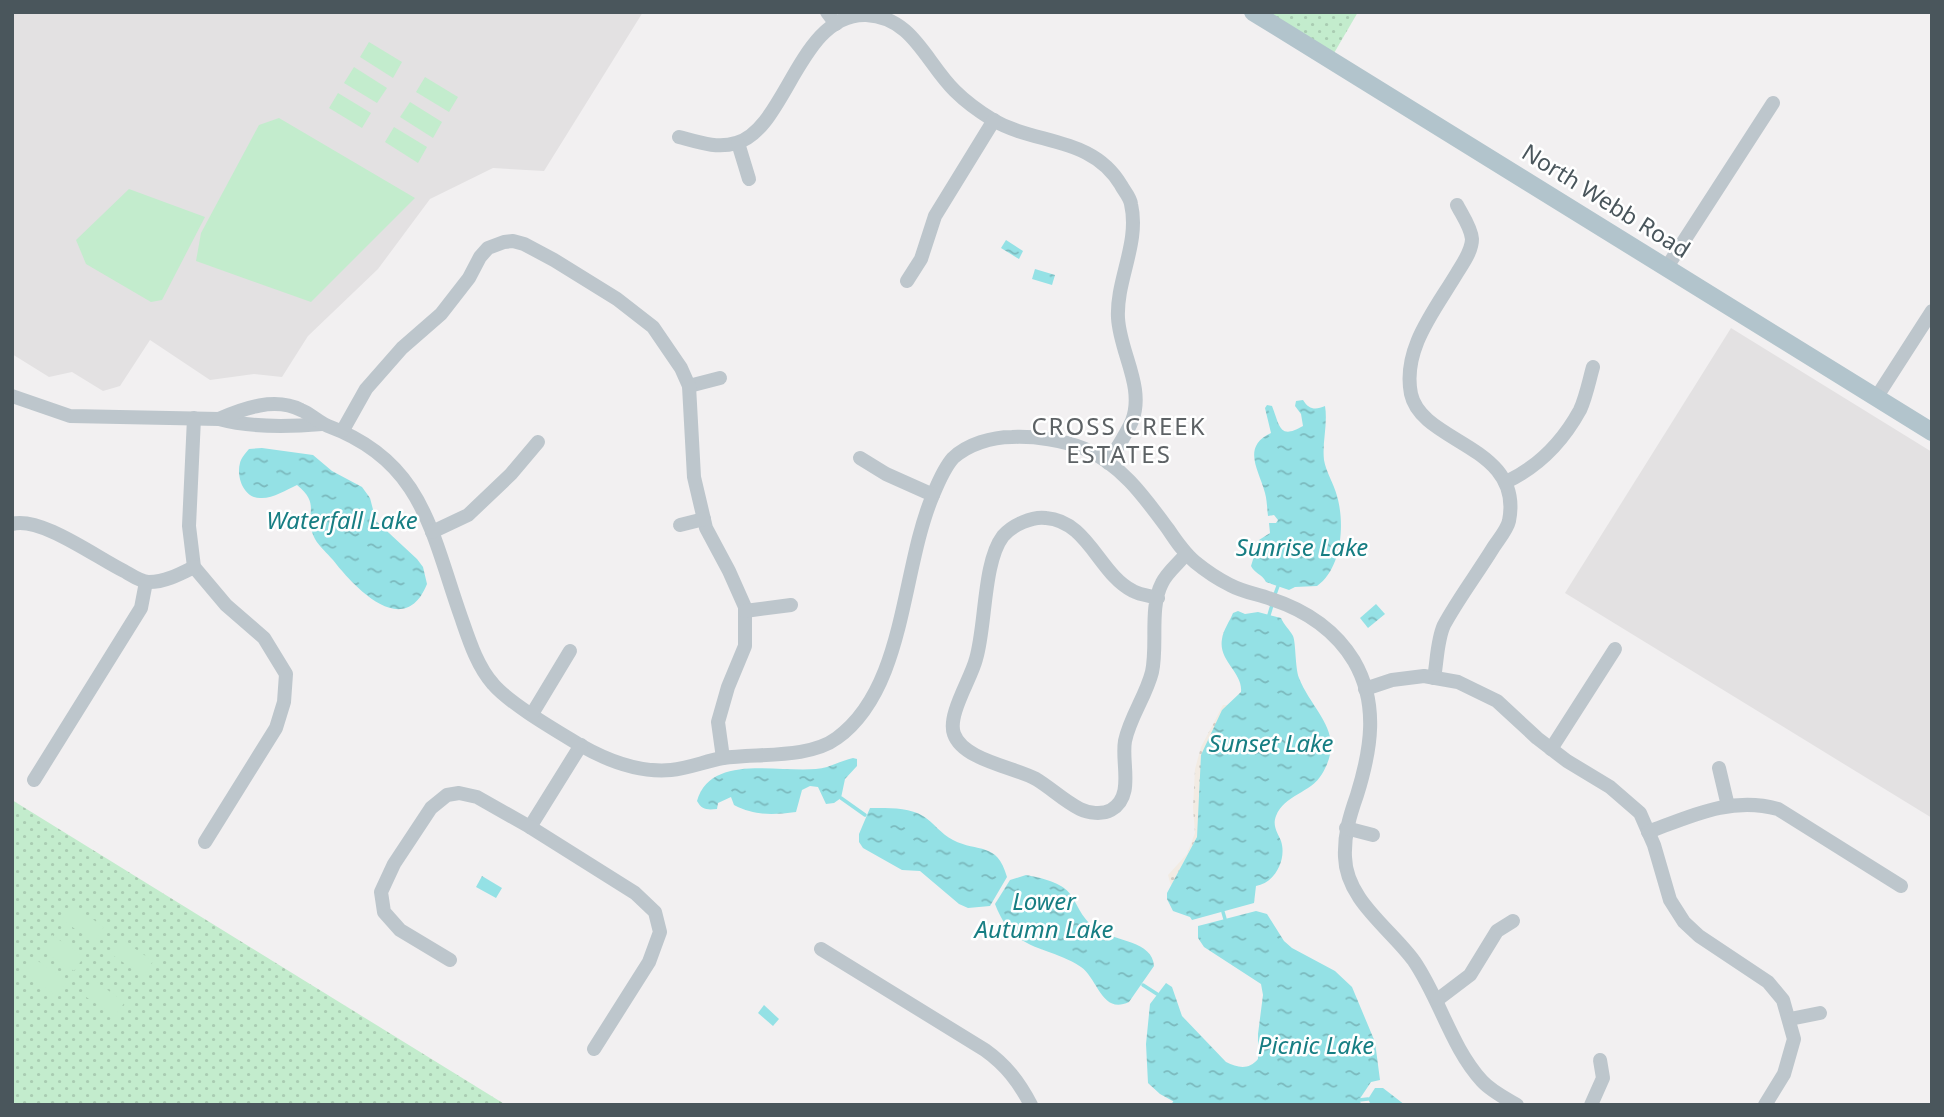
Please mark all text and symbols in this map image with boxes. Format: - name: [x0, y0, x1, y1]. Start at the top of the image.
- street label: North Webb Road: [1516, 135, 1697, 265]
- district label: CROSS CREEK ESTATES: [1031, 409, 1207, 470]
- water label: Waterfall Lake: [266, 503, 418, 536]
- water label: Sunrise Lake: [1236, 530, 1368, 563]
- water label: Sunset Lake: [1209, 726, 1333, 759]
- water label: Lower Autumn Lake: [973, 884, 1113, 945]
- water label: Picnic Lake: [1258, 1028, 1374, 1061]

